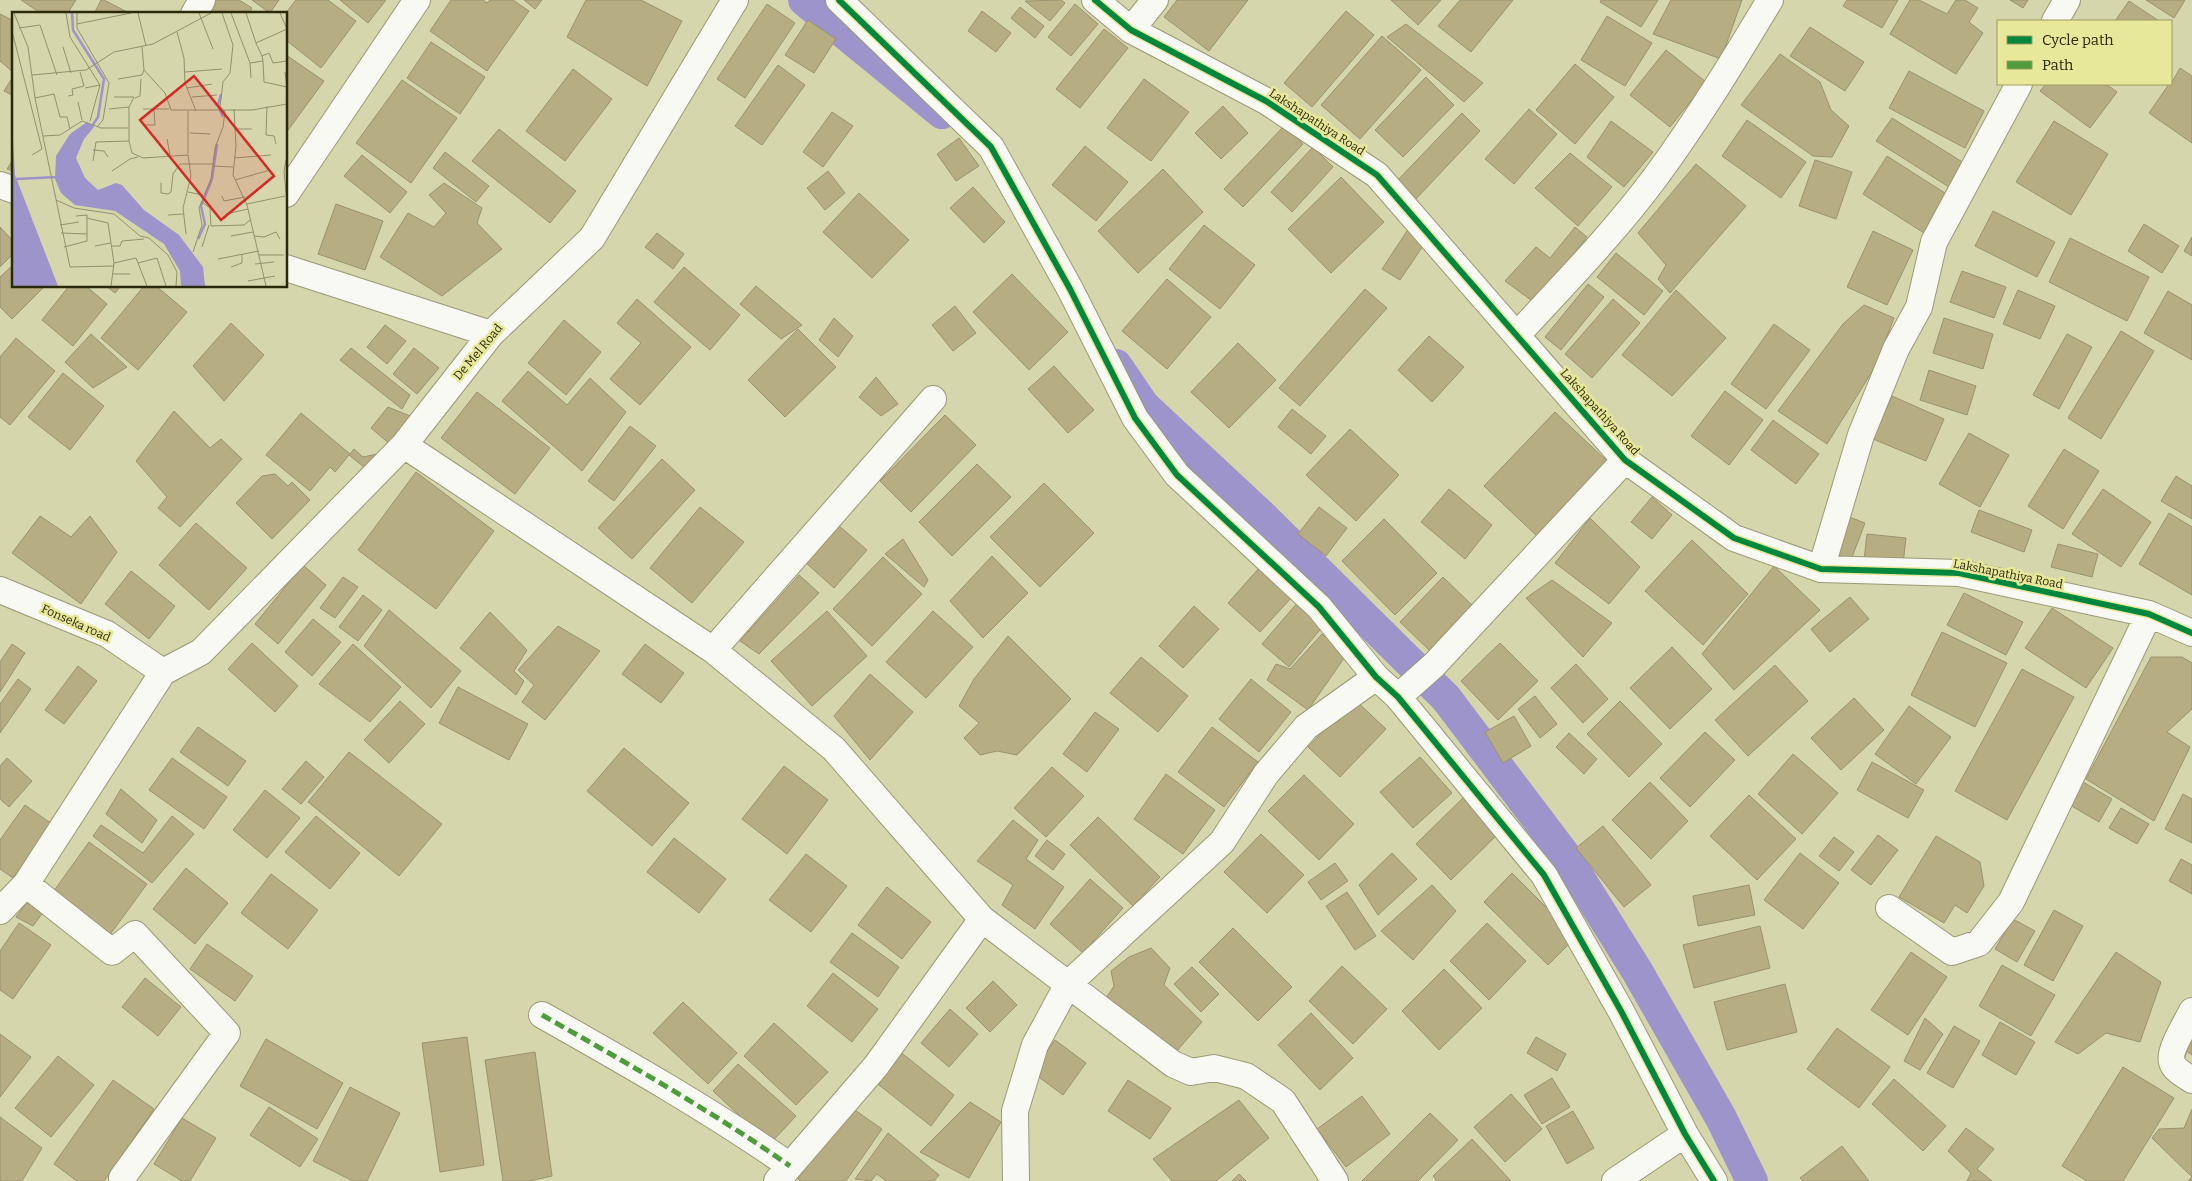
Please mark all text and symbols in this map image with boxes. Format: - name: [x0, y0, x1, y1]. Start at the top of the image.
- inset map: [12, 12, 288, 288]
- legend: [1997, 20, 2172, 85]
- text: Cycle path: [2042, 31, 2114, 49]
- text: Path: [2042, 56, 2074, 74]
- street label: Lakshapathiya Road: [1266, 86, 1368, 158]
- street label: De Mel Road: [451, 321, 505, 383]
- street label: Lakshapathiya Road: [1558, 366, 1642, 458]
- street label: Lakshapathiya Road: [1952, 557, 2064, 591]
- street label: Fonseka road: [39, 602, 113, 644]

